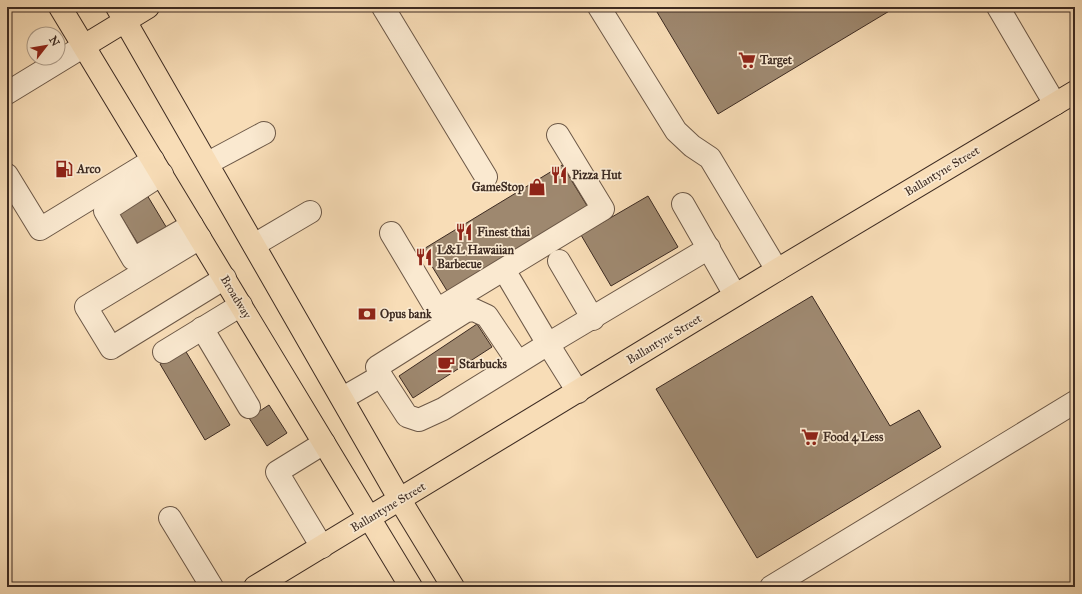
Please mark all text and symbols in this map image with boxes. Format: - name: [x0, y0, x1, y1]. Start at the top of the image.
- north arrow: [26, 26, 66, 66]
- text: N: [46, 34, 62, 49]
- supermarket icon: Target: [737, 50, 757, 70]
- place label: Target: [759, 53, 793, 68]
- street label: Ballantyne Street: [902, 143, 983, 199]
- fuel station icon: Arco: [54, 159, 74, 179]
- place label: Arco: [76, 162, 101, 176]
- restaurant icon: Pizza Hut: [549, 165, 569, 185]
- place label: Pizza Hut: [572, 168, 623, 182]
- shop icon: GameStop: [527, 177, 547, 197]
- place label: GameStop: [472, 180, 524, 195]
- restaurant icon: Finest thai: [454, 222, 474, 242]
- place label: Finest thai: [477, 225, 531, 239]
- place label: L&L Hawaiian Barbecue: [437, 243, 514, 271]
- restaurant icon: L&L Hawaiian Barbecue: [414, 247, 434, 267]
- street label: Broadway: [218, 273, 255, 321]
- bank icon: Opus bank: [357, 304, 377, 324]
- place label: Opus bank: [380, 307, 432, 322]
- street label: Ballantyne Street: [624, 311, 705, 367]
- cafe icon: Starbucks: [436, 354, 456, 374]
- place label: Starbucks: [459, 357, 508, 371]
- supermarket icon: Food 4 Less: [800, 427, 820, 447]
- place label: Food 4 Less: [823, 430, 884, 445]
- street label: Ballantyne Street: [348, 479, 429, 535]

